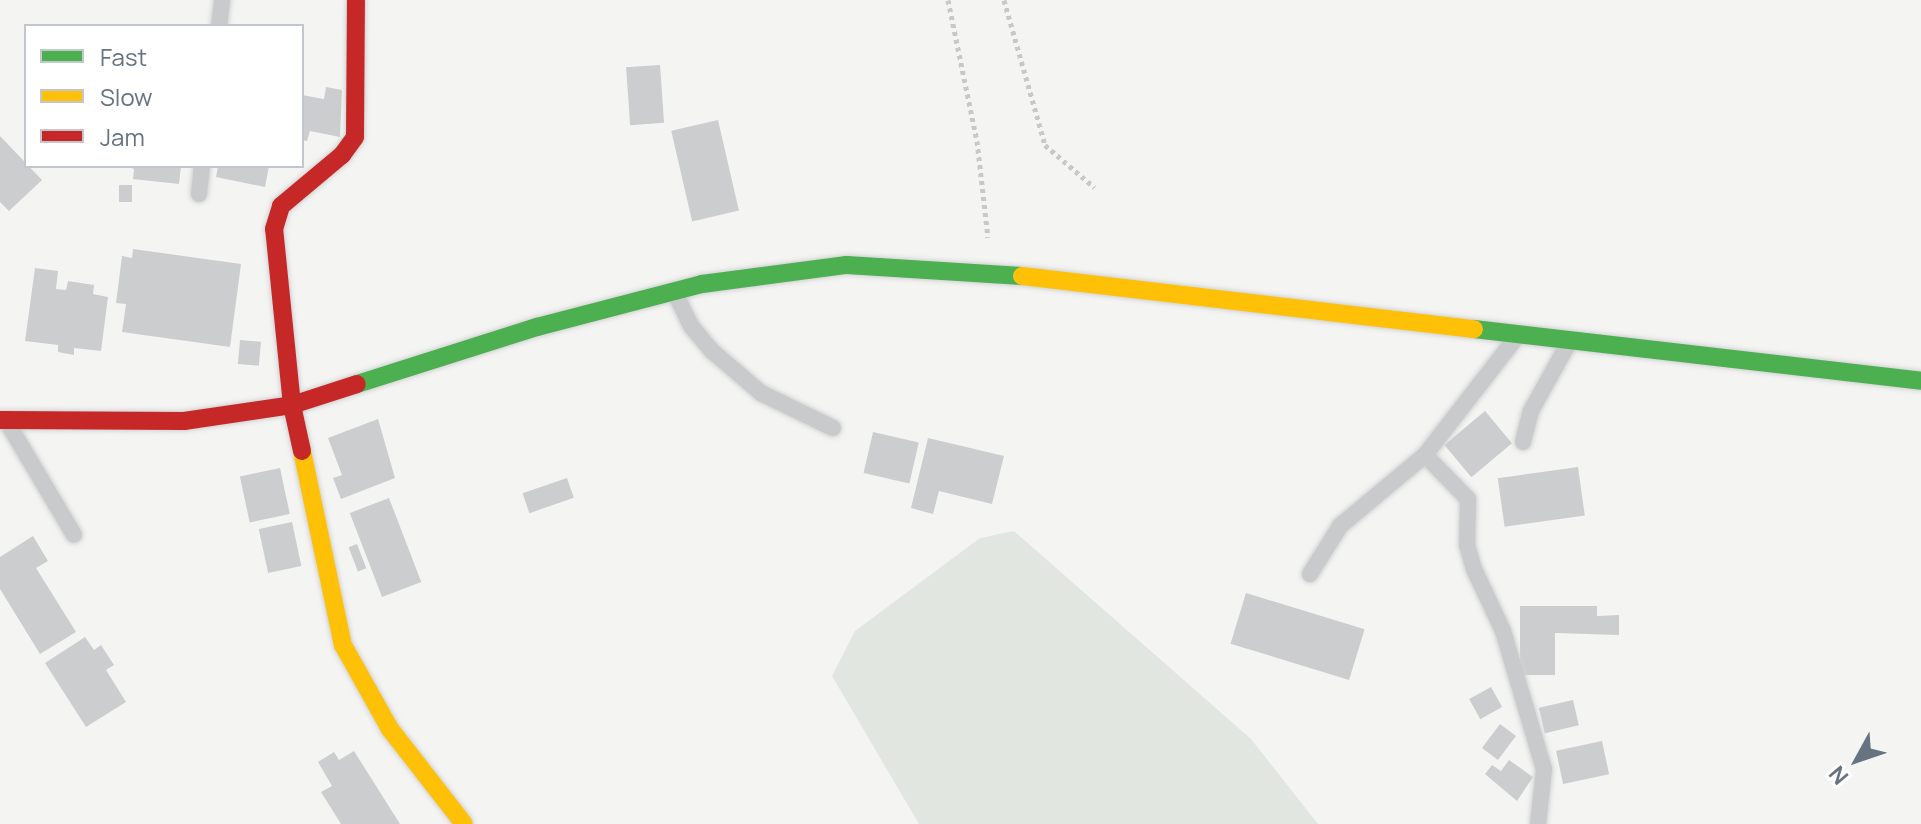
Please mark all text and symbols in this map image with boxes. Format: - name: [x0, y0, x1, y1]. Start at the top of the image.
- legend: [24, 24, 304, 168]
- text: Fast: [100, 40, 147, 73]
- text: Slow: [100, 80, 153, 113]
- text: Jam: [100, 120, 145, 153]
- north arrow: [1817, 720, 1897, 800]
- text: N: [1822, 760, 1855, 791]

